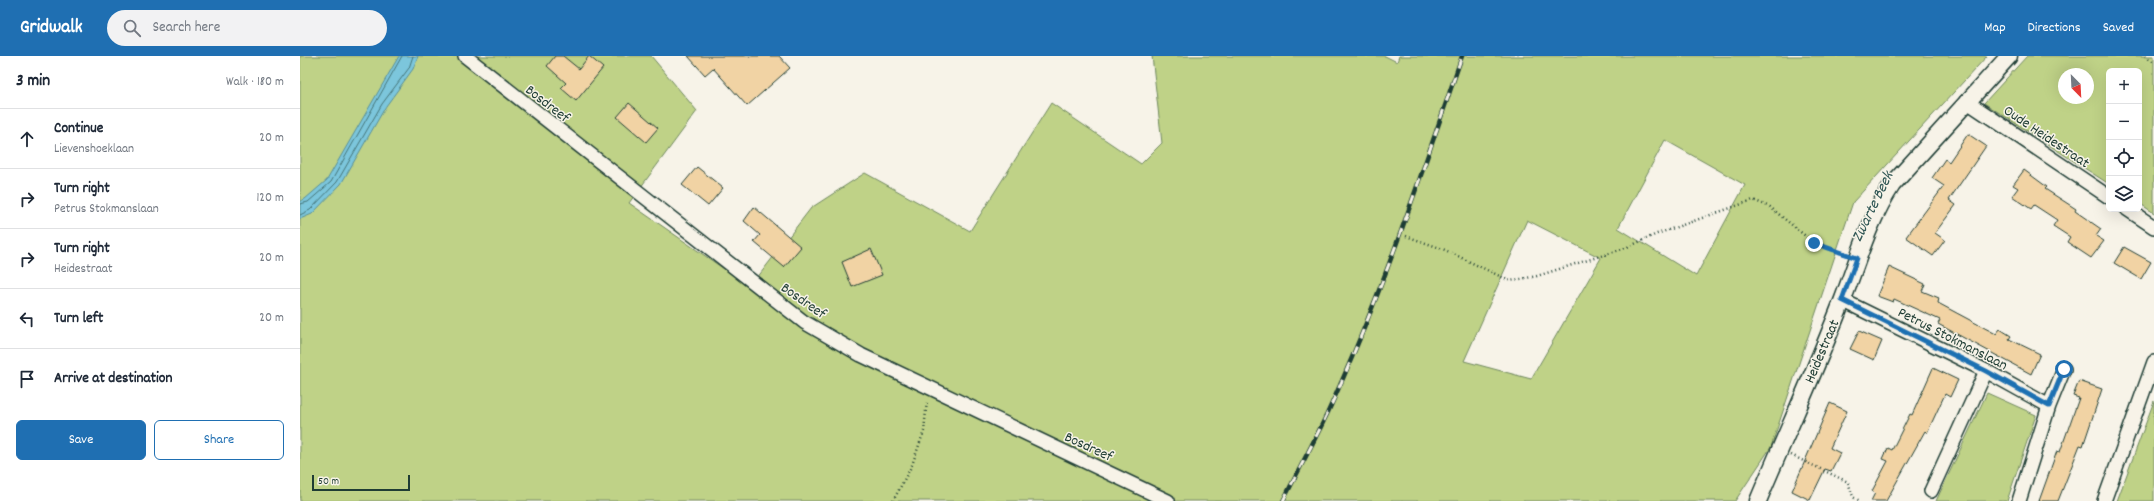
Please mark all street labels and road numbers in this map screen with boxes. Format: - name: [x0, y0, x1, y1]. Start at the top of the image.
- street label: Bosdreef: [520, 80, 574, 129]
- street label: Oude Heidestraat: [1998, 101, 2094, 175]
- street label: Bosdreef: [776, 278, 831, 326]
- street label: Petrus Stokmanslaan: [1893, 303, 2011, 377]
- street label: Heidestraat: [1799, 316, 1846, 387]
- street label: Bosdreef: [1060, 427, 1117, 469]

